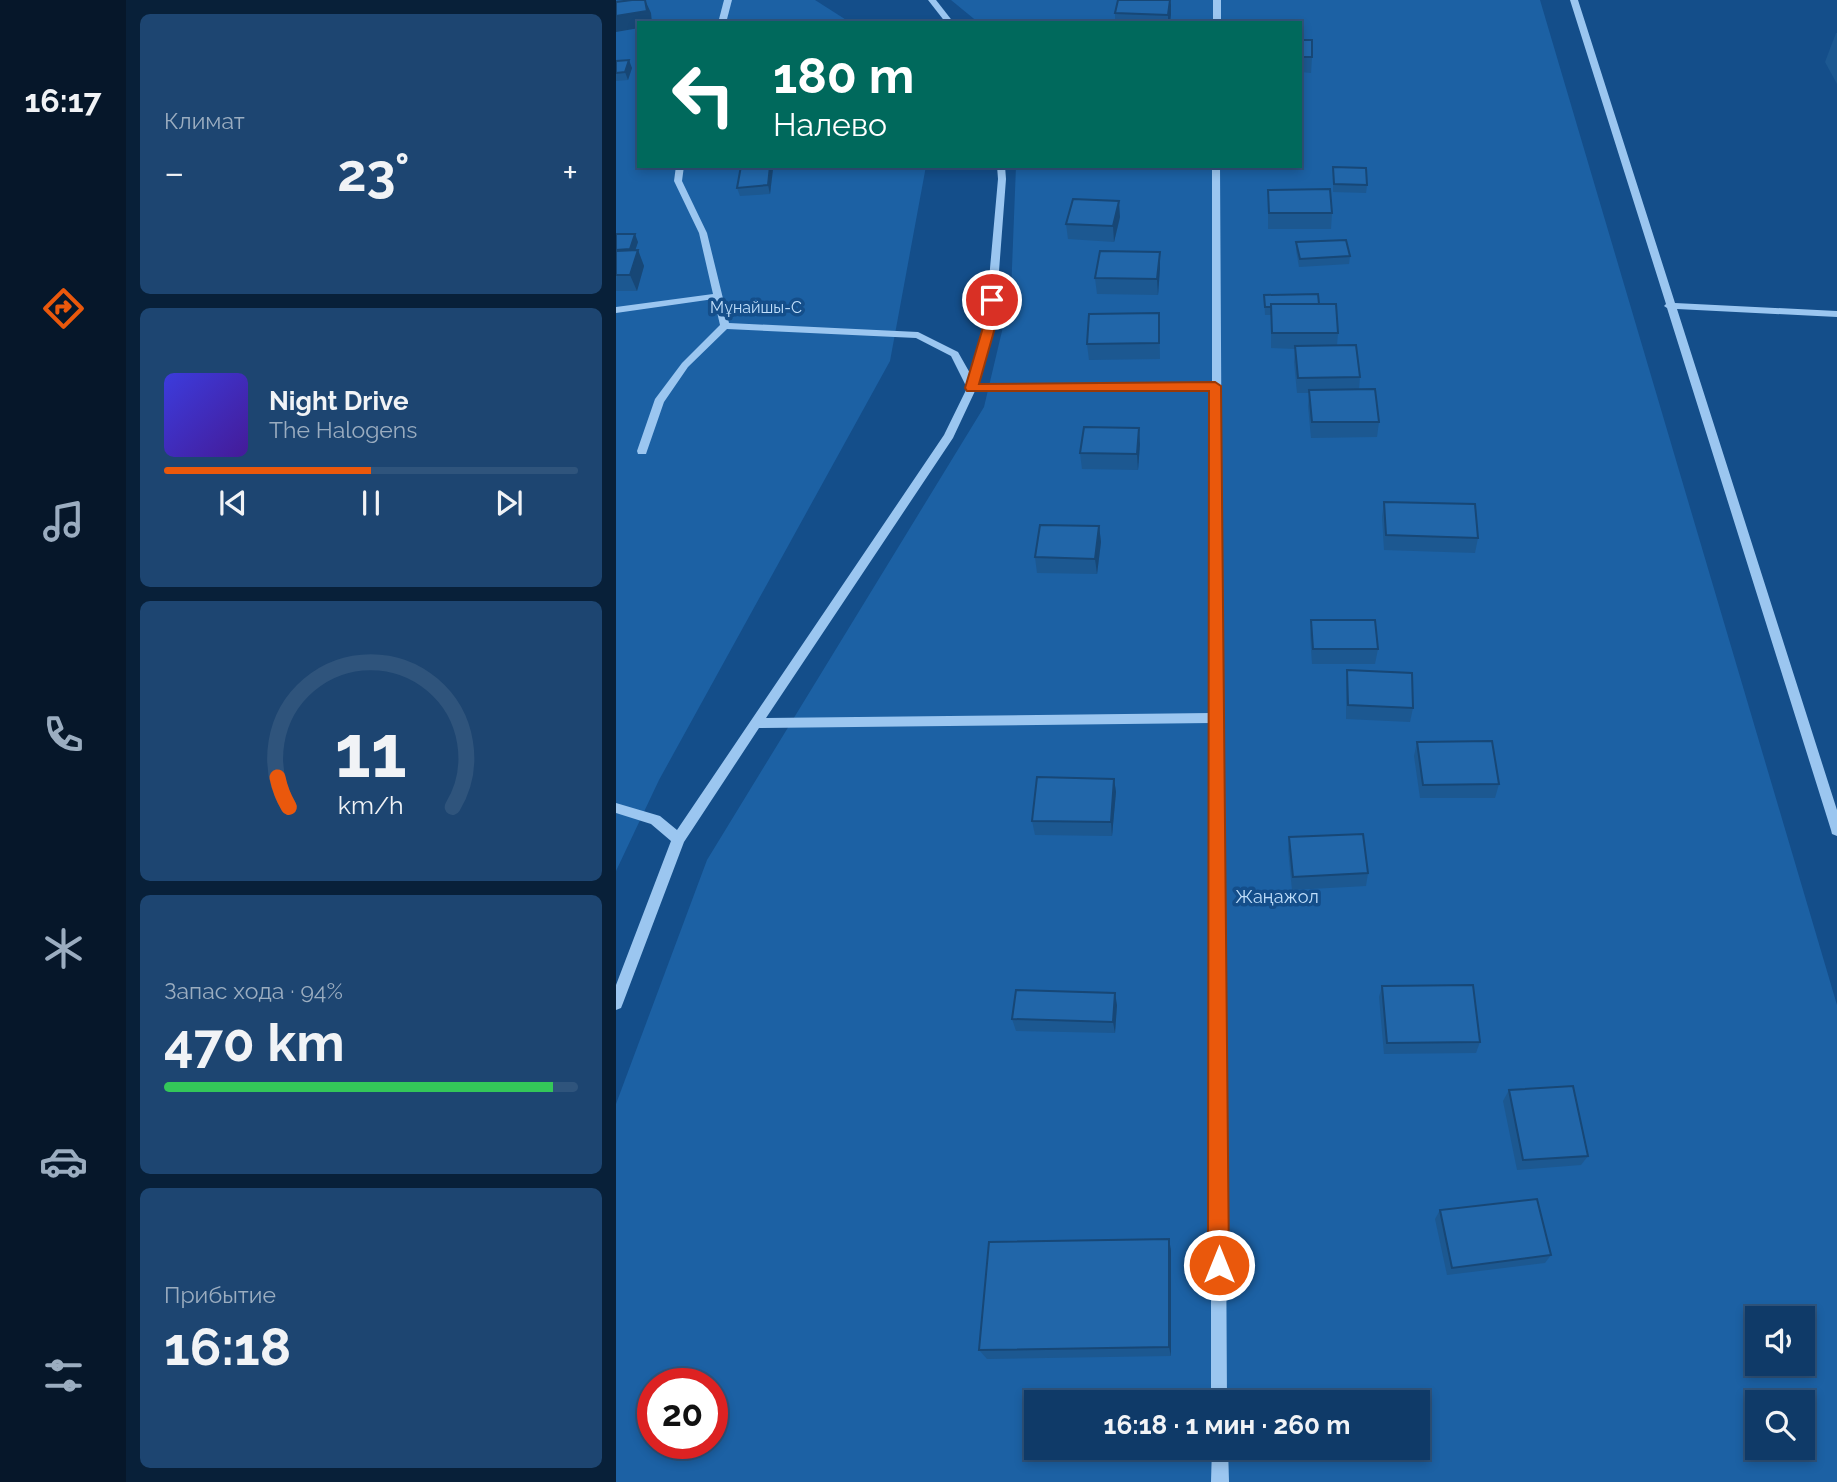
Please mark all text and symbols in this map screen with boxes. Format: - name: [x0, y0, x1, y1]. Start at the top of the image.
- text: 180 m: [773, 47, 914, 104]
- icon: left: [658, 49, 749, 140]
- text: 16:17: [25, 82, 101, 119]
- text: Налево: [773, 106, 887, 143]
- text: Климат: [164, 107, 245, 134]
- text: 23°: [337, 142, 410, 203]
- text: −: [164, 150, 184, 195]
- text: +: [562, 150, 578, 195]
- pin: [962, 270, 1022, 330]
- icon: arrive: [973, 281, 1011, 319]
- icon: directions: [39, 284, 88, 333]
- park label: Мұнайшы-С: [710, 298, 802, 317]
- text: Night Drive: [269, 386, 408, 416]
- text: The Halogens: [269, 416, 417, 443]
- icon: previous: [214, 484, 252, 522]
- icon: pause: [352, 484, 390, 522]
- icon: next: [490, 484, 528, 522]
- icon: music: [39, 497, 88, 546]
- text: 11: [335, 709, 407, 794]
- icon: phone: [39, 710, 88, 759]
- text: km/h: [338, 790, 404, 820]
- park label: Жаңажол: [1235, 886, 1319, 907]
- icon: climate: [39, 924, 88, 973]
- text: Запас хода · 94%: [164, 977, 343, 1004]
- text: 470 km: [164, 1012, 345, 1073]
- icon: car: [39, 1137, 88, 1186]
- position arrow: [1182, 1228, 1256, 1302]
- text: Прибытие: [164, 1281, 276, 1308]
- map controls: [1745, 1306, 1815, 1460]
- button: sound: [1745, 1306, 1815, 1376]
- text: 16:18: [164, 1316, 291, 1377]
- icon: filters: [39, 1351, 88, 1400]
- speed limit sign: 20: [637, 1368, 728, 1459]
- button: search: [1745, 1390, 1815, 1460]
- text: 16:18 · 1 мин · 260 m: [1104, 1410, 1350, 1440]

